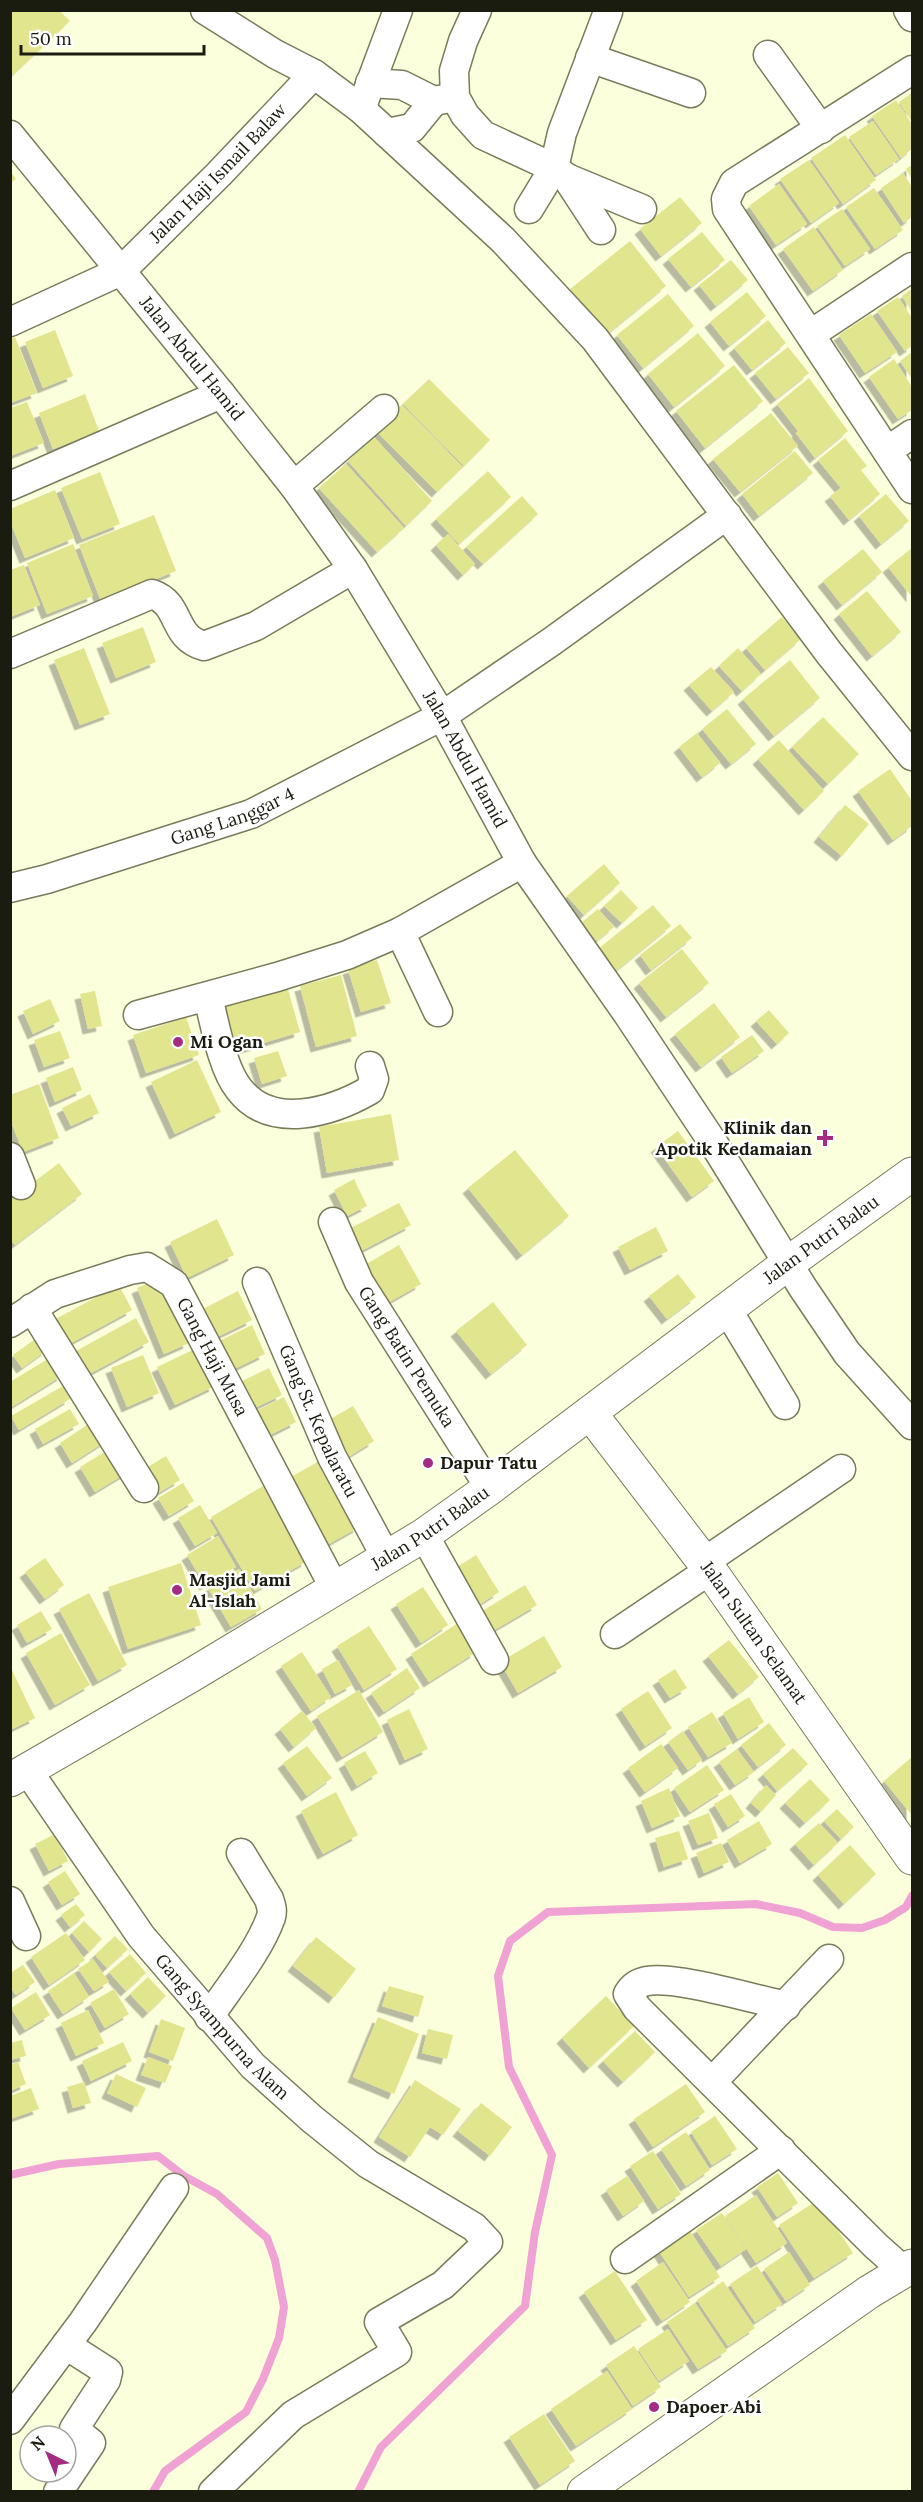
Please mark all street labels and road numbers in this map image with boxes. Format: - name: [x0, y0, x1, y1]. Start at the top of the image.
- street label: Jalan Haji Ismail Balaw: [144, 98, 292, 248]
- street label: Jalan Abdul Hamid: [134, 290, 250, 425]
- street label: Jalan Abdul Hamid: [418, 685, 513, 832]
- street label: Gang Langgar 4: [168, 782, 298, 850]
- street label: Jalan Putri Balau: [758, 1190, 883, 1289]
- street label: Gang Batin Pemuka: [354, 1282, 460, 1431]
- street label: Gang Haji Musa: [172, 1293, 254, 1420]
- street label: Gang St. Kepalaratu: [274, 1341, 364, 1501]
- street label: Jalan Putri Balau: [366, 1480, 494, 1576]
- street label: Jalan Sultan Selamat: [696, 1555, 812, 1708]
- street label: Gang Syampurna Alam: [150, 1949, 295, 2104]

